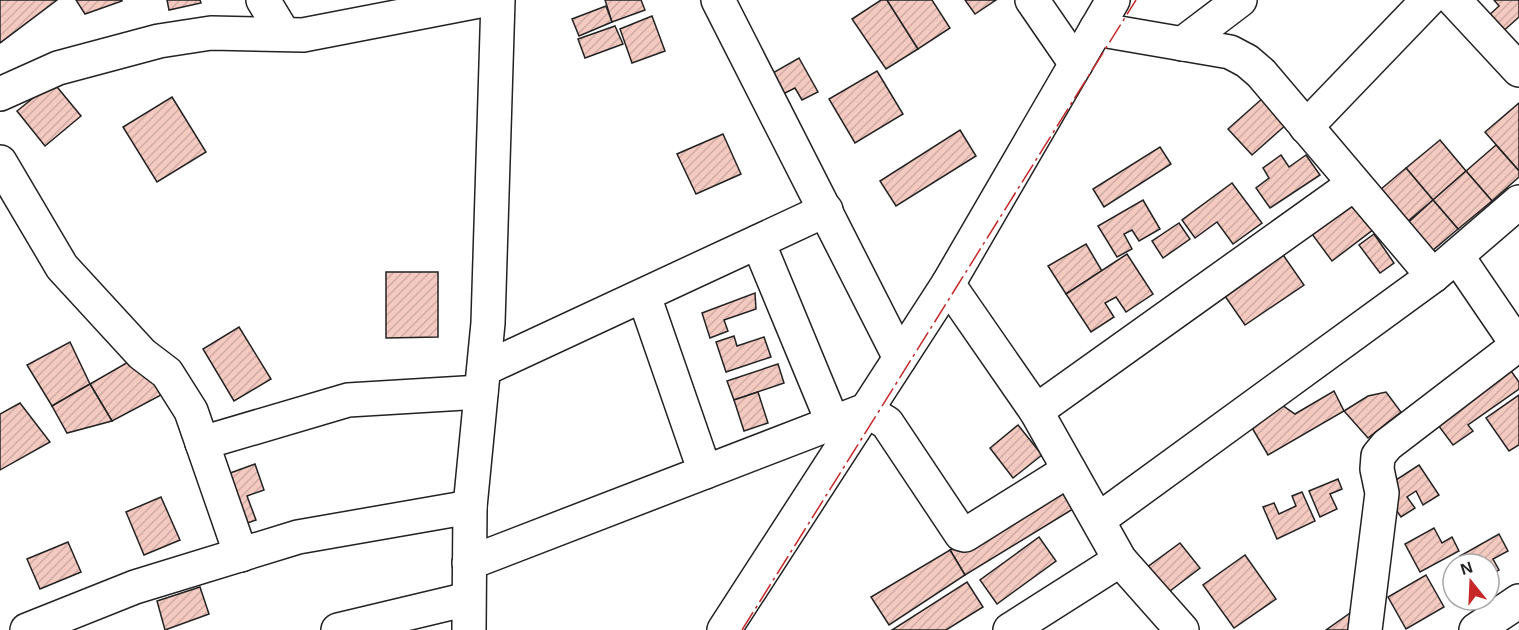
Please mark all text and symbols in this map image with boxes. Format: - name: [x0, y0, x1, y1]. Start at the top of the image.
- north arrow: [1441, 552, 1501, 612]
- text: N: [1458, 558, 1475, 578]

